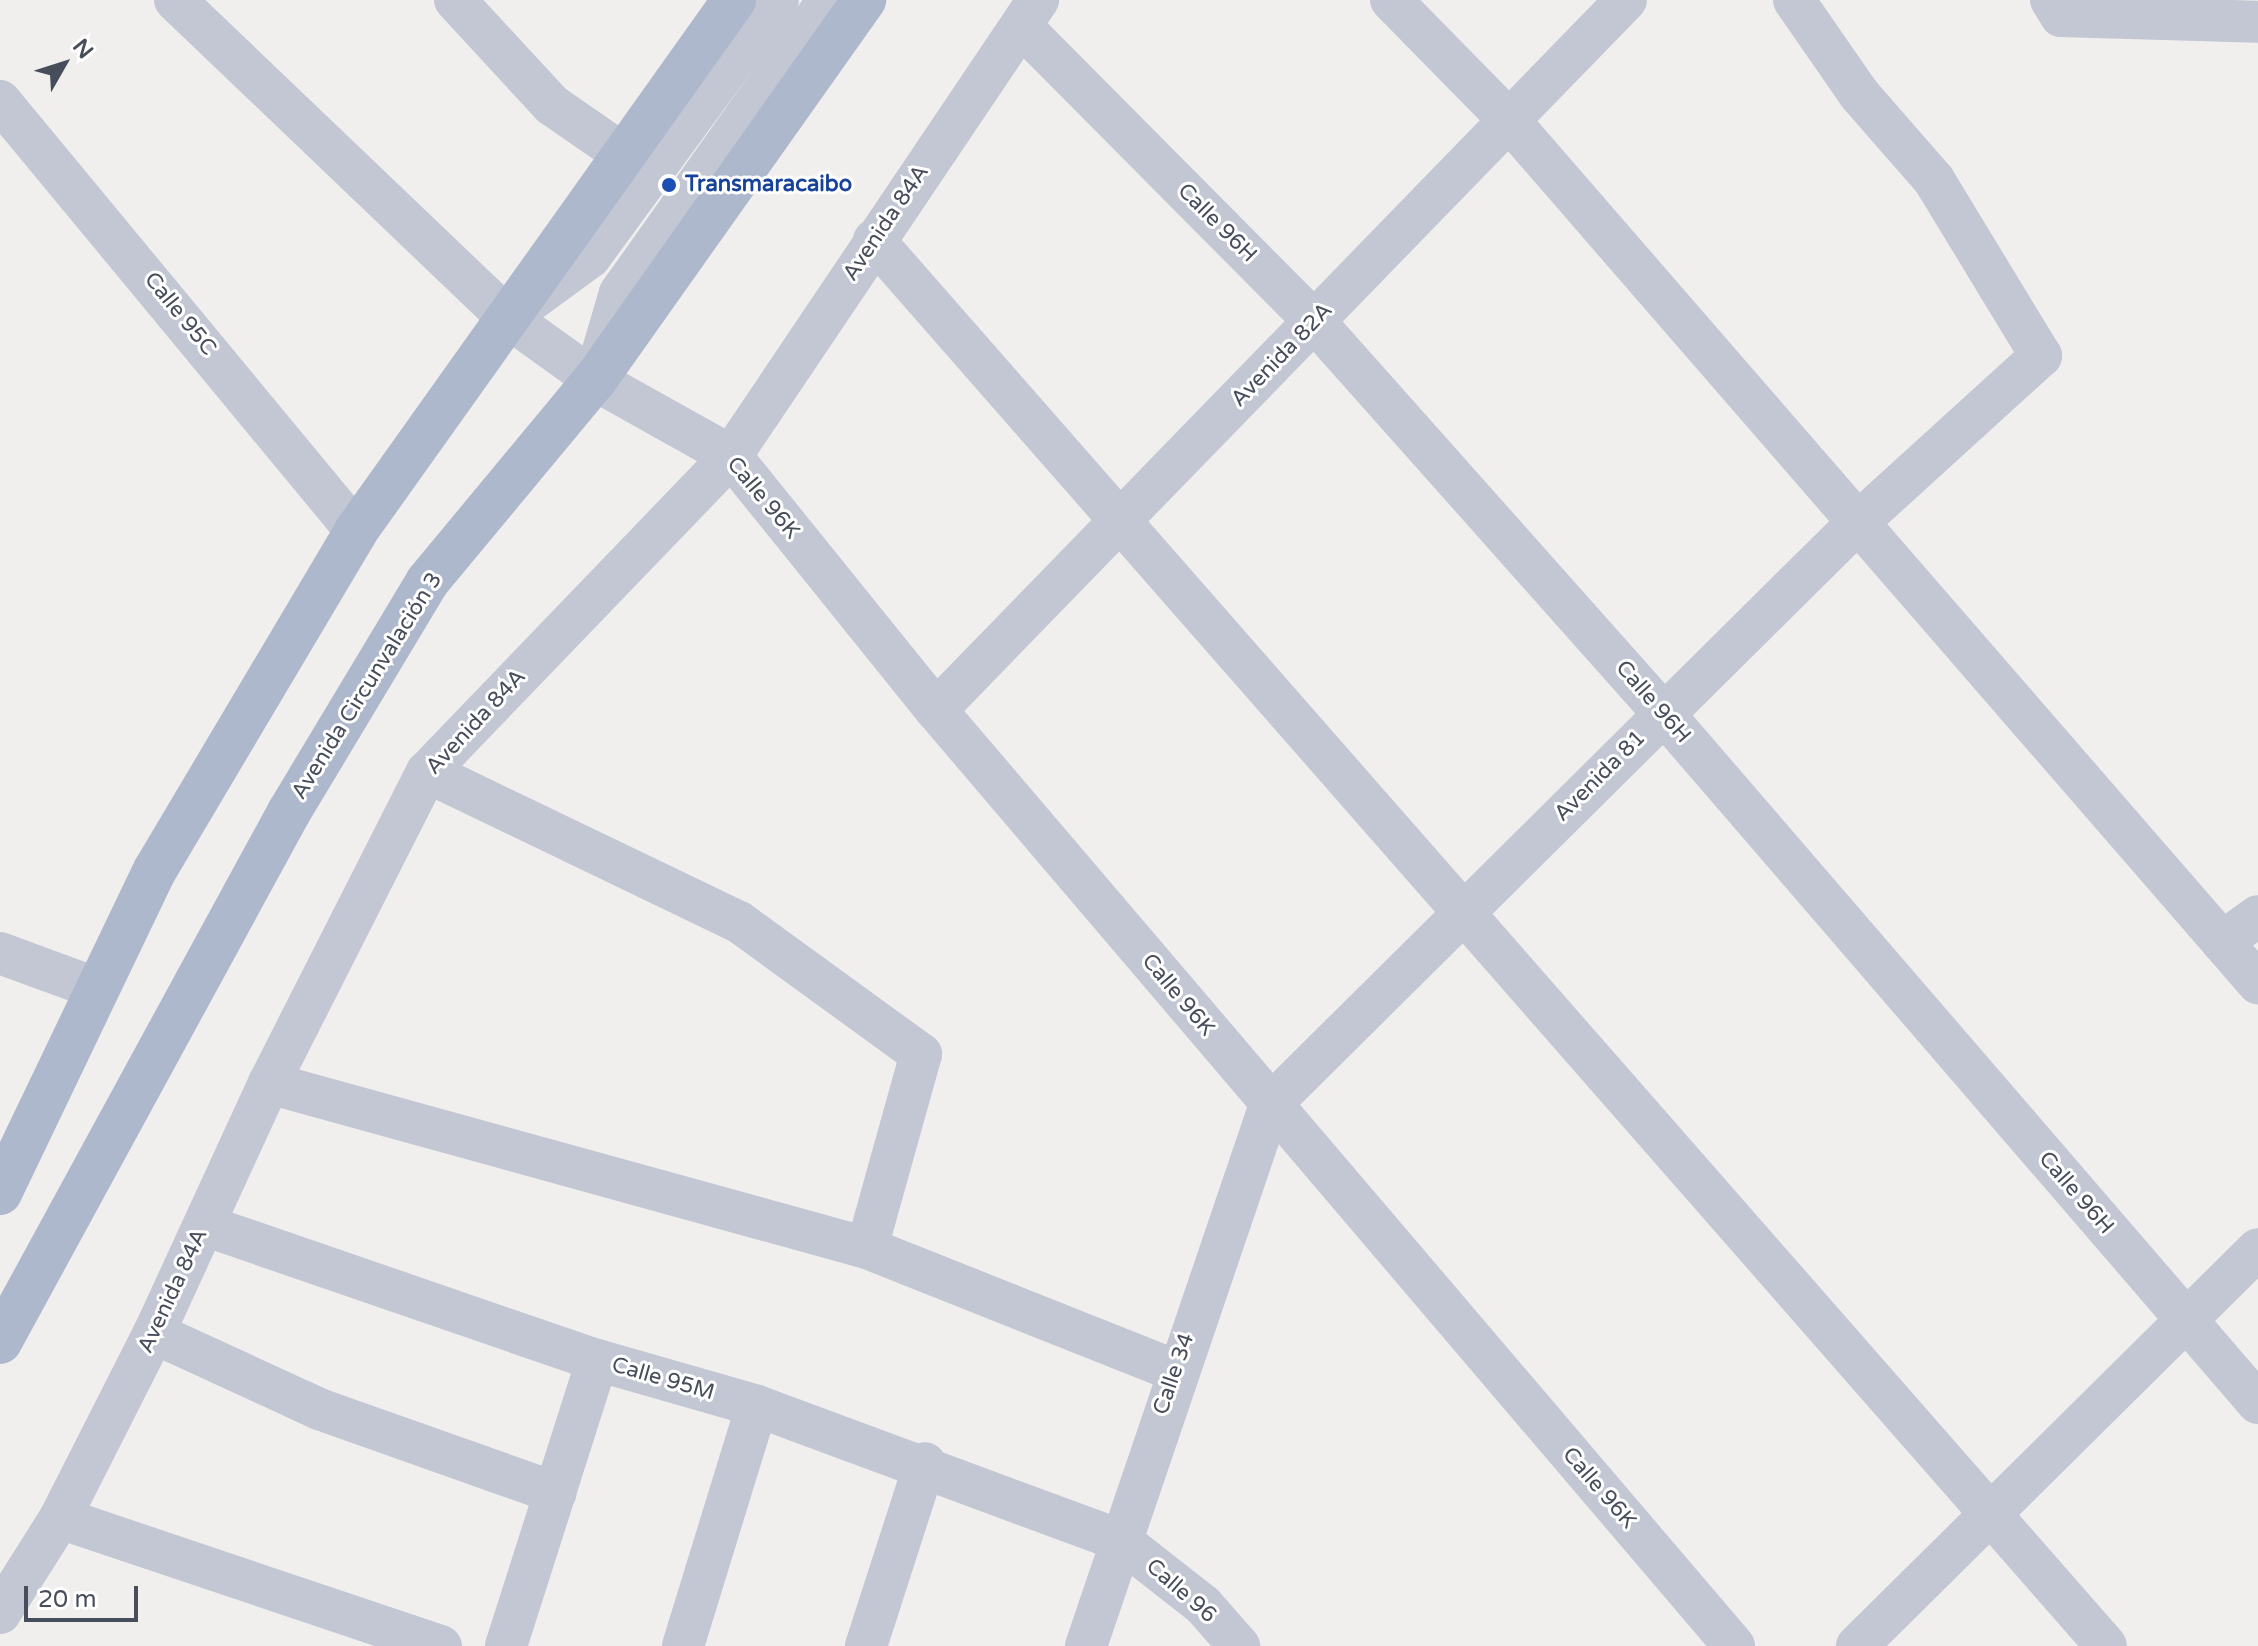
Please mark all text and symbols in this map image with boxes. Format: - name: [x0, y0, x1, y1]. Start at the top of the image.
- north arrow: [24, 24, 104, 104]
- text: N: [67, 34, 98, 64]
- street label: Avenida 84A: [837, 160, 935, 286]
- place label: Transmaracaibo: [685, 172, 852, 198]
- marker: Transmaracaibo: [660, 176, 678, 194]
- street label: Calle 96H: [1172, 178, 1262, 268]
- street label: Calle 95C: [138, 267, 222, 361]
- street label: Avenida 82A: [1226, 297, 1338, 413]
- street label: Calle 96K: [721, 452, 805, 544]
- street label: Avenida Circunvalación 3: [286, 568, 448, 804]
- street label: Calle 96H: [1610, 655, 1696, 749]
- street label: Avenida 84A: [420, 664, 532, 780]
- street label: Avenida 81: [1549, 725, 1651, 827]
- street label: Calle 96K: [1136, 949, 1220, 1041]
- street label: Calle 96H: [2033, 1146, 2119, 1240]
- street label: Avenida 84A: [133, 1224, 213, 1358]
- street label: Calle 34: [1148, 1330, 1200, 1418]
- street label: Calle 95M: [609, 1352, 717, 1406]
- street label: Calle 96K: [1557, 1442, 1641, 1534]
- street label: Calle 96: [1140, 1553, 1222, 1629]
- scale bar: [28, 1570, 142, 1620]
- text: 20 m: [38, 1585, 96, 1614]

